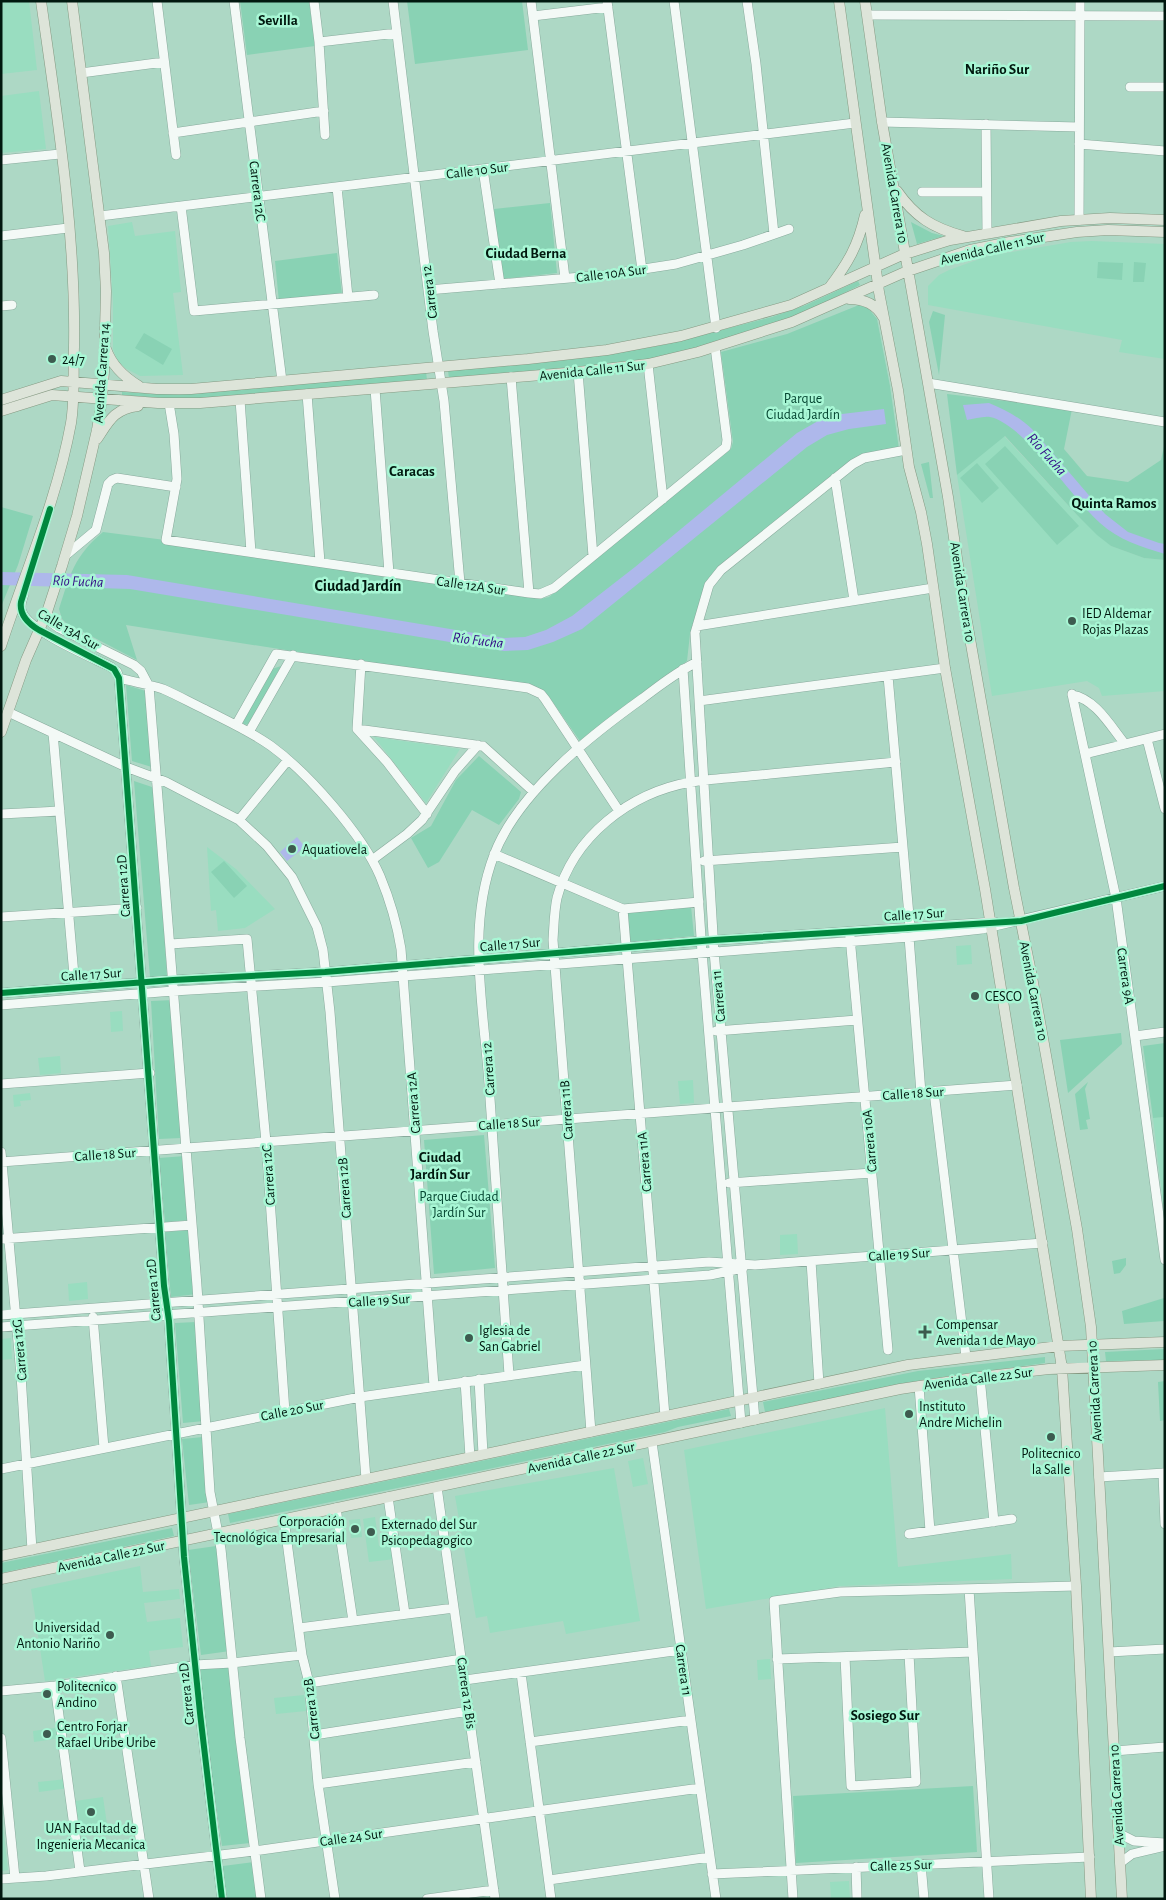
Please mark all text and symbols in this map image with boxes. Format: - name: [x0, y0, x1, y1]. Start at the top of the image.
- district label: Sevilla: [258, 13, 298, 28]
- district label: Nariño Sur: [965, 62, 1030, 77]
- street label: Avenida Carrera 10: [878, 142, 910, 244]
- street label: Carrera 12C: [246, 160, 268, 222]
- street label: Calle 10 Sur: [445, 160, 509, 182]
- street label: Avenida Calle 11 Sur: [939, 230, 1046, 268]
- district label: Ciudad Berna: [486, 246, 566, 261]
- street label: Calle 10A Sur: [575, 263, 647, 285]
- street label: Carrera 12: [420, 264, 440, 319]
- street label: Avenida Carrera 14: [92, 322, 113, 424]
- marker: 24/7: [46, 353, 58, 365]
- place label: 24/7: [62, 353, 85, 367]
- street label: Avenida Calle 11 Sur: [539, 358, 646, 384]
- park label: Parque Ciudad Jardín: [766, 392, 840, 422]
- water label: Río Fucha: [1024, 430, 1069, 478]
- district label: Caracas: [389, 464, 435, 479]
- district label: Quinta Ramos: [1071, 496, 1157, 511]
- street label: Avenida Carrera 10: [947, 541, 977, 643]
- water label: Río Fucha: [52, 573, 104, 590]
- street label: Calle 12A Sur: [436, 574, 507, 598]
- district label: Ciudad Jardín: [314, 578, 402, 594]
- street label: Calle 13A Sur: [35, 607, 102, 653]
- place label: IED Aldemar Rojas Plazas: [1082, 607, 1152, 637]
- marker: IED Aldemar Rojas Plazas: [1066, 615, 1078, 627]
- water label: Río Fucha: [452, 630, 504, 651]
- marker: Aquatiovela: [286, 843, 298, 855]
- place label: Aquatiovela: [302, 843, 368, 857]
- street label: Carrera 12D: [115, 854, 133, 918]
- street label: Calle 17 Sur: [883, 906, 945, 924]
- street label: Calle 17 Sur: [479, 935, 541, 955]
- street label: Avenida Carrera 10: [1017, 940, 1050, 1042]
- street label: Carrera 9A: [1114, 947, 1136, 1005]
- street label: Calle 17 Sur: [60, 966, 122, 984]
- street label: Carrera 11: [710, 969, 728, 1022]
- marker: CESCO: [969, 990, 981, 1002]
- place label: CESCO: [985, 990, 1022, 1004]
- street label: Carrera 12: [480, 1042, 498, 1096]
- street label: Carrera 12A: [405, 1072, 423, 1134]
- street label: Carrera 11B: [558, 1080, 576, 1140]
- street label: Calle 18 Sur: [882, 1085, 945, 1103]
- street label: Carrera 10A: [860, 1109, 880, 1173]
- street label: Calle 18 Sur: [478, 1115, 541, 1133]
- street label: Carrera 11A: [635, 1131, 655, 1192]
- street label: Carrera 12C: [260, 1144, 278, 1206]
- street label: Calle 18 Sur: [74, 1146, 137, 1164]
- district label: Ciudad Jardín Sur: [410, 1150, 471, 1182]
- street label: Carrera 12B: [336, 1157, 354, 1219]
- park label: Parque Ciudad Jardín Sur: [419, 1190, 499, 1220]
- street label: Calle 19 Sur: [868, 1246, 931, 1264]
- street label: Carrera 12D: [144, 1258, 164, 1322]
- street label: Calle 19 Sur: [348, 1292, 411, 1310]
- street label: Carrera 12G: [10, 1318, 30, 1381]
- place label: Compensar Avenida 1 de Mayo: [936, 1318, 1036, 1348]
- place label: Iglesia de San Gabriel: [479, 1324, 541, 1354]
- marker: Compensar Avenida 1 de Mayo: [918, 1325, 932, 1339]
- marker: Iglesia de San Gabriel: [463, 1332, 475, 1344]
- street label: Avenida Carrera 10: [1085, 1340, 1105, 1442]
- street label: Avenida Calle 22 Sur: [923, 1365, 1034, 1393]
- street label: Calle 20 Sur: [260, 1398, 325, 1424]
- place label: Instituto Andre Michelin: [919, 1400, 1002, 1430]
- marker: Instituto Andre Michelin: [903, 1408, 915, 1420]
- marker: Politecnico la Salle: [1045, 1431, 1057, 1443]
- street label: Avenida Calle 22 Sur: [526, 1440, 637, 1476]
- place label: Politecnico la Salle: [1021, 1447, 1081, 1477]
- place label: Corporación Tecnológica Empresarial: [214, 1515, 345, 1545]
- place label: Externado del Sur Psicopedagogico: [381, 1518, 477, 1548]
- marker: Corporación Tecnológica Empresarial: [349, 1523, 361, 1535]
- marker: Externado del Sur Psicopedagogico: [365, 1526, 377, 1538]
- street label: Avenida Calle 22 Sur: [56, 1539, 167, 1575]
- place label: Universidad Antonio Nariño: [16, 1621, 100, 1651]
- marker: Universidad Antonio Nariño: [104, 1629, 116, 1641]
- street label: Carrera 11: [672, 1643, 694, 1697]
- street label: Carrera 12 Bis: [454, 1657, 478, 1730]
- street label: Carrera 12D: [177, 1662, 197, 1726]
- street label: Carrera 12B: [301, 1678, 323, 1740]
- place label: Politecnico Andino: [57, 1680, 116, 1710]
- marker: Politecnico Andino: [41, 1688, 53, 1700]
- district label: Sosiego Sur: [851, 1708, 920, 1723]
- place label: Centro Forjar Rafael Uribe Uribe: [57, 1720, 156, 1750]
- marker: Centro Forjar Rafael Uribe Uribe: [41, 1728, 53, 1740]
- street label: Avenida Carrera 10: [1107, 1744, 1127, 1846]
- marker: UAN Facultad de Ingenieria Mecanica: [85, 1806, 97, 1818]
- place label: UAN Facultad de Ingenieria Mecanica: [37, 1822, 146, 1852]
- street label: Calle 24 Sur: [319, 1827, 384, 1849]
- street label: Calle 25 Sur: [870, 1858, 933, 1874]

